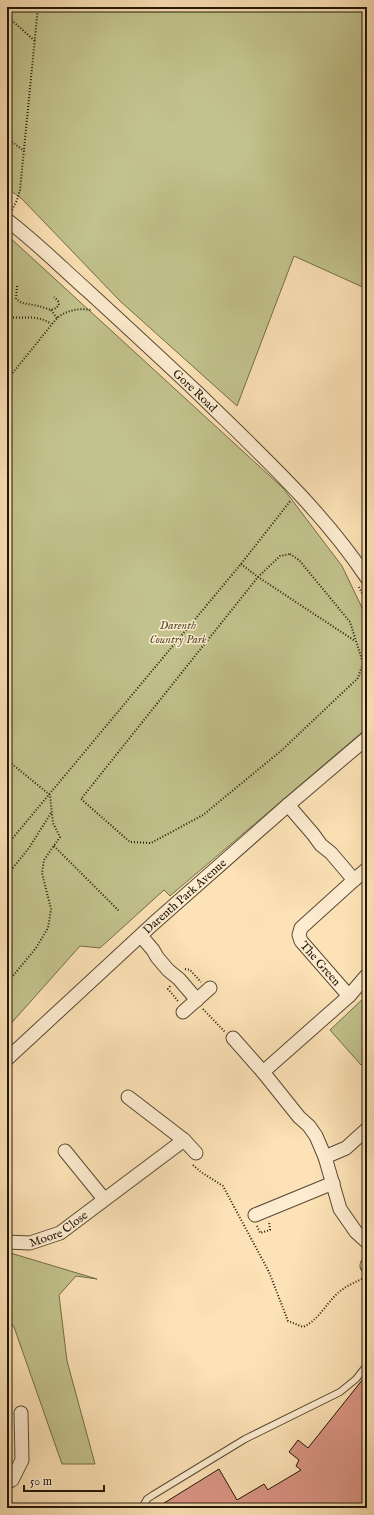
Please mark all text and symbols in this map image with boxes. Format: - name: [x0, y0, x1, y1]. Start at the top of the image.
- street label: Gore Road: [169, 366, 220, 416]
- park label: Darenth Country Park: [149, 618, 207, 647]
- street label: Darenth Park Avenue: [140, 855, 230, 937]
- street label: The Green: [297, 938, 344, 990]
- street label: Moore Close: [27, 1208, 91, 1251]
- scale bar: [24, 1467, 104, 1493]
- text: 50 m: [30, 1474, 52, 1489]

